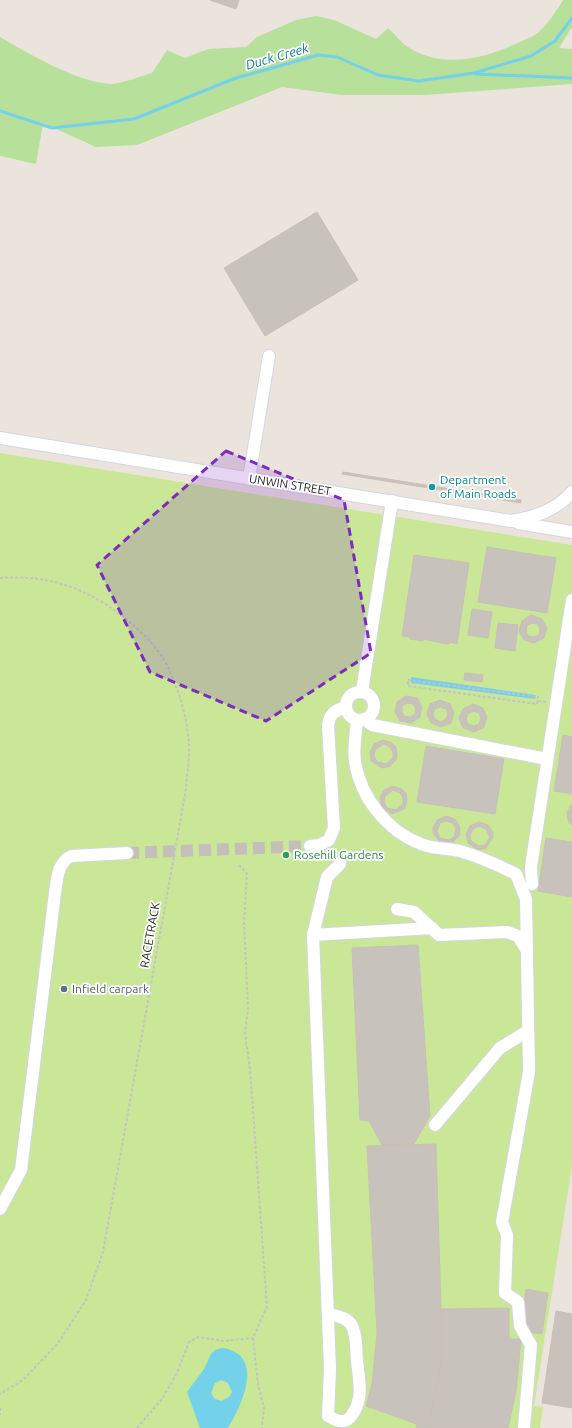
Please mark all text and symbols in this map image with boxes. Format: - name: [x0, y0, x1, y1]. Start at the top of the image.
- water label: Duck Creek: [244, 40, 310, 72]
- street label: UNWIN STREET: [248, 472, 332, 497]
- place label: Department of Main Roads: [440, 473, 516, 500]
- marker: Department of Main Roads: [427, 482, 437, 492]
- place label: Rosehill Gardens: [294, 848, 383, 861]
- marker: Rosehill Gardens: [281, 850, 291, 860]
- street label: RACETRACK: [137, 900, 162, 969]
- place label: Infield carpark: [72, 982, 149, 995]
- marker: Infield carpark: [59, 984, 69, 994]

